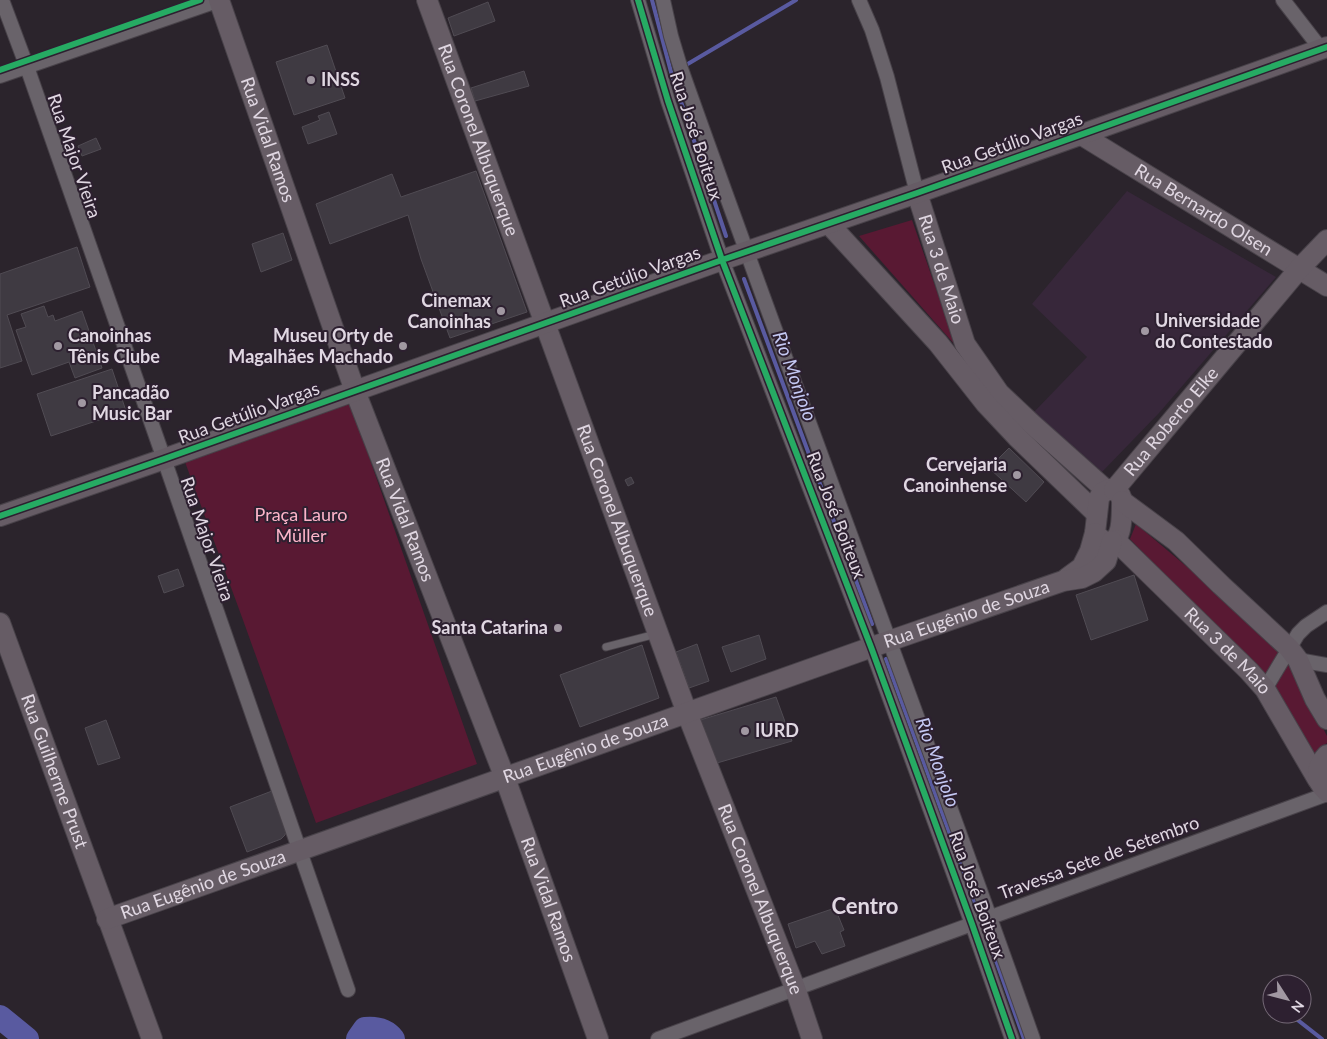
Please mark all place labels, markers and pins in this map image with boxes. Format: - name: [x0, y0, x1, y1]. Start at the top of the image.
- place label: INSS: [321, 68, 360, 90]
- marker: INSS: [305, 74, 317, 86]
- place label: Cinemax Canoinhas: [408, 289, 492, 332]
- marker: Cinemax Canoinhas: [495, 305, 507, 317]
- place label: Universidade do Contestado: [1155, 309, 1273, 352]
- place label: Canoinhas Tênis Clube: [68, 324, 160, 367]
- place label: Museu Orty de Magalhães Machado: [228, 324, 393, 367]
- marker: Universidade do Contestado: [1139, 325, 1151, 337]
- marker: Canoinhas Tênis Clube: [52, 340, 64, 352]
- marker: Museu Orty de Magalhães Machado: [397, 340, 409, 352]
- place label: Pancadão Music Bar: [92, 381, 172, 424]
- marker: Pancadão Music Bar: [76, 397, 88, 409]
- place label: Cervejaria Canoinhense: [903, 453, 1007, 496]
- marker: Cervejaria Canoinhense: [1011, 469, 1023, 481]
- place label: Santa Catarina: [432, 616, 548, 638]
- marker: Santa Catarina: [552, 622, 564, 634]
- place label: IURD: [755, 719, 799, 741]
- marker: IURD: [739, 725, 751, 737]

